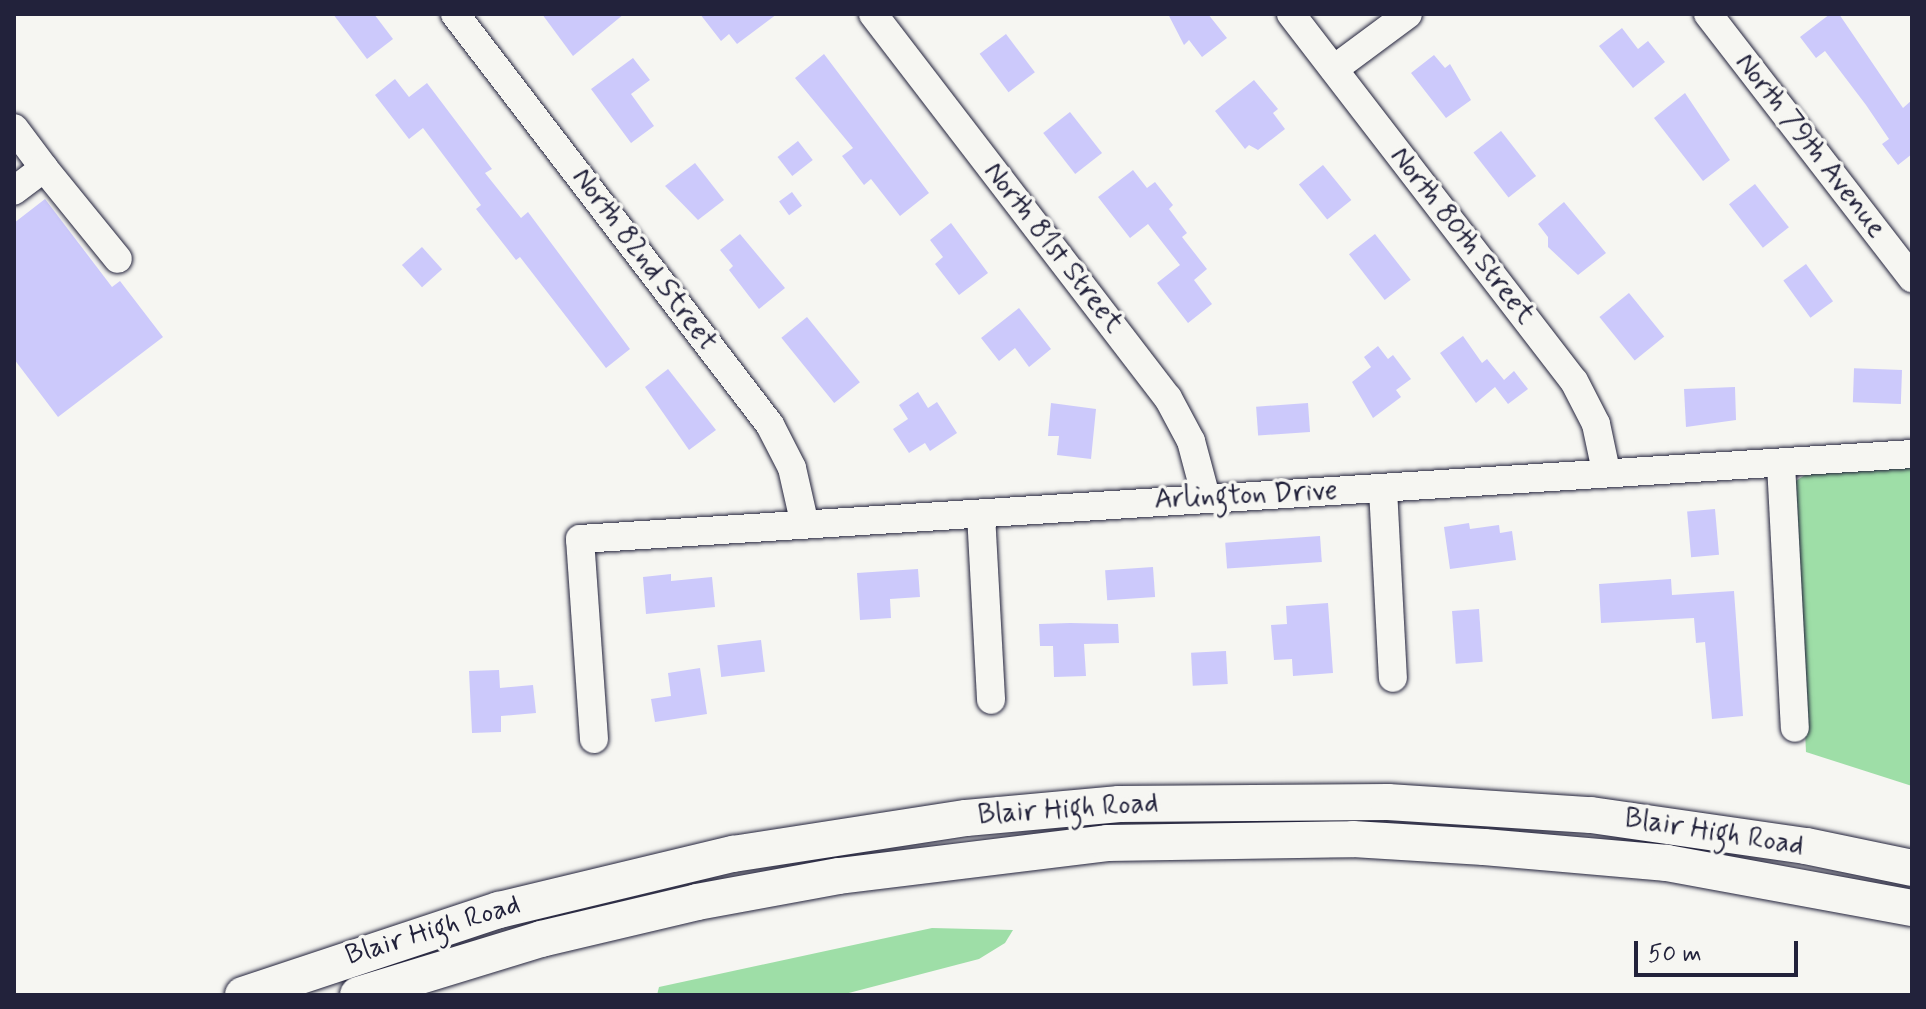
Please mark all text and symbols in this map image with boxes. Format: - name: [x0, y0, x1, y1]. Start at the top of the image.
- street label: North 79th Avenue: [1727, 47, 1893, 245]
- street label: North 80th Street: [1382, 141, 1542, 331]
- street label: North 81st Street: [976, 156, 1130, 340]
- street label: North 82nd Street: [565, 162, 723, 358]
- street label: Arlington Drive: [1155, 474, 1337, 518]
- street label: Blair High Road: [977, 787, 1159, 833]
- street label: Blair High Road: [1622, 802, 1806, 864]
- street label: Blair High Road: [342, 889, 524, 973]
- scale bar: [1638, 925, 1802, 975]
- text: 50 m: [1648, 939, 1702, 970]

